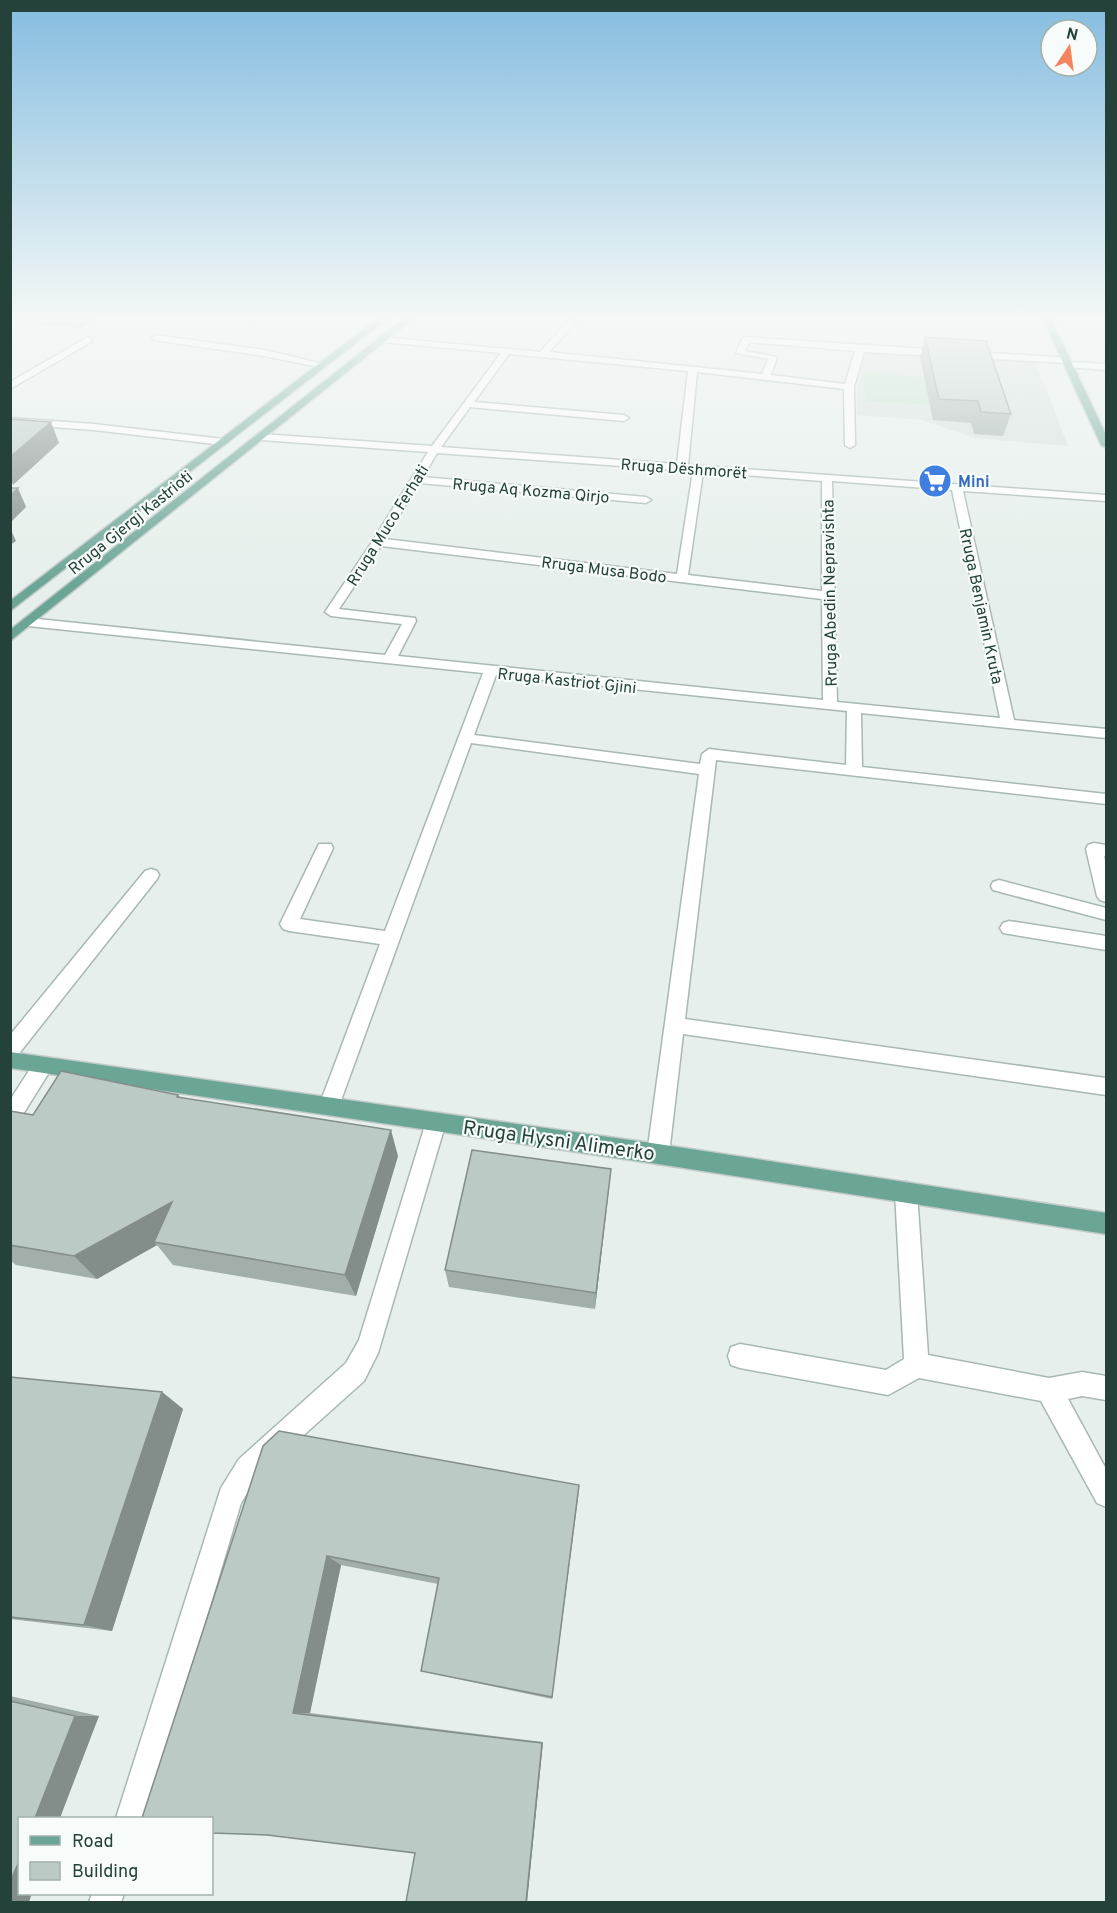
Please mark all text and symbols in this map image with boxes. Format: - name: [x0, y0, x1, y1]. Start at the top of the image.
- north arrow: [1039, 18, 1099, 78]
- text: N: [1064, 24, 1080, 46]
- street label: Rruga Dëshmorët: [620, 456, 748, 484]
- street label: Rruga Muco Ferhati: [343, 462, 434, 590]
- supermarket icon: Mini: [917, 463, 953, 499]
- street label: Rruga Gjergj Kastrioti: [65, 467, 197, 580]
- place label: Mini: [958, 473, 989, 493]
- street label: Rruga Aq Kozma Qirjo: [452, 475, 610, 509]
- street label: Rruga Abedin Nepravishta: [819, 499, 843, 687]
- street label: Rruga Benjamin Kruta: [954, 527, 1006, 686]
- street label: Rruga Musa Bodo: [540, 553, 668, 589]
- street label: Rruga Kastriot Gjini: [496, 665, 637, 699]
- street label: Rruga Hysni Alimerko: [461, 1116, 656, 1168]
- legend: [18, 1817, 213, 1895]
- text: Road: [72, 1831, 114, 1854]
- text: Building: [72, 1861, 138, 1884]

